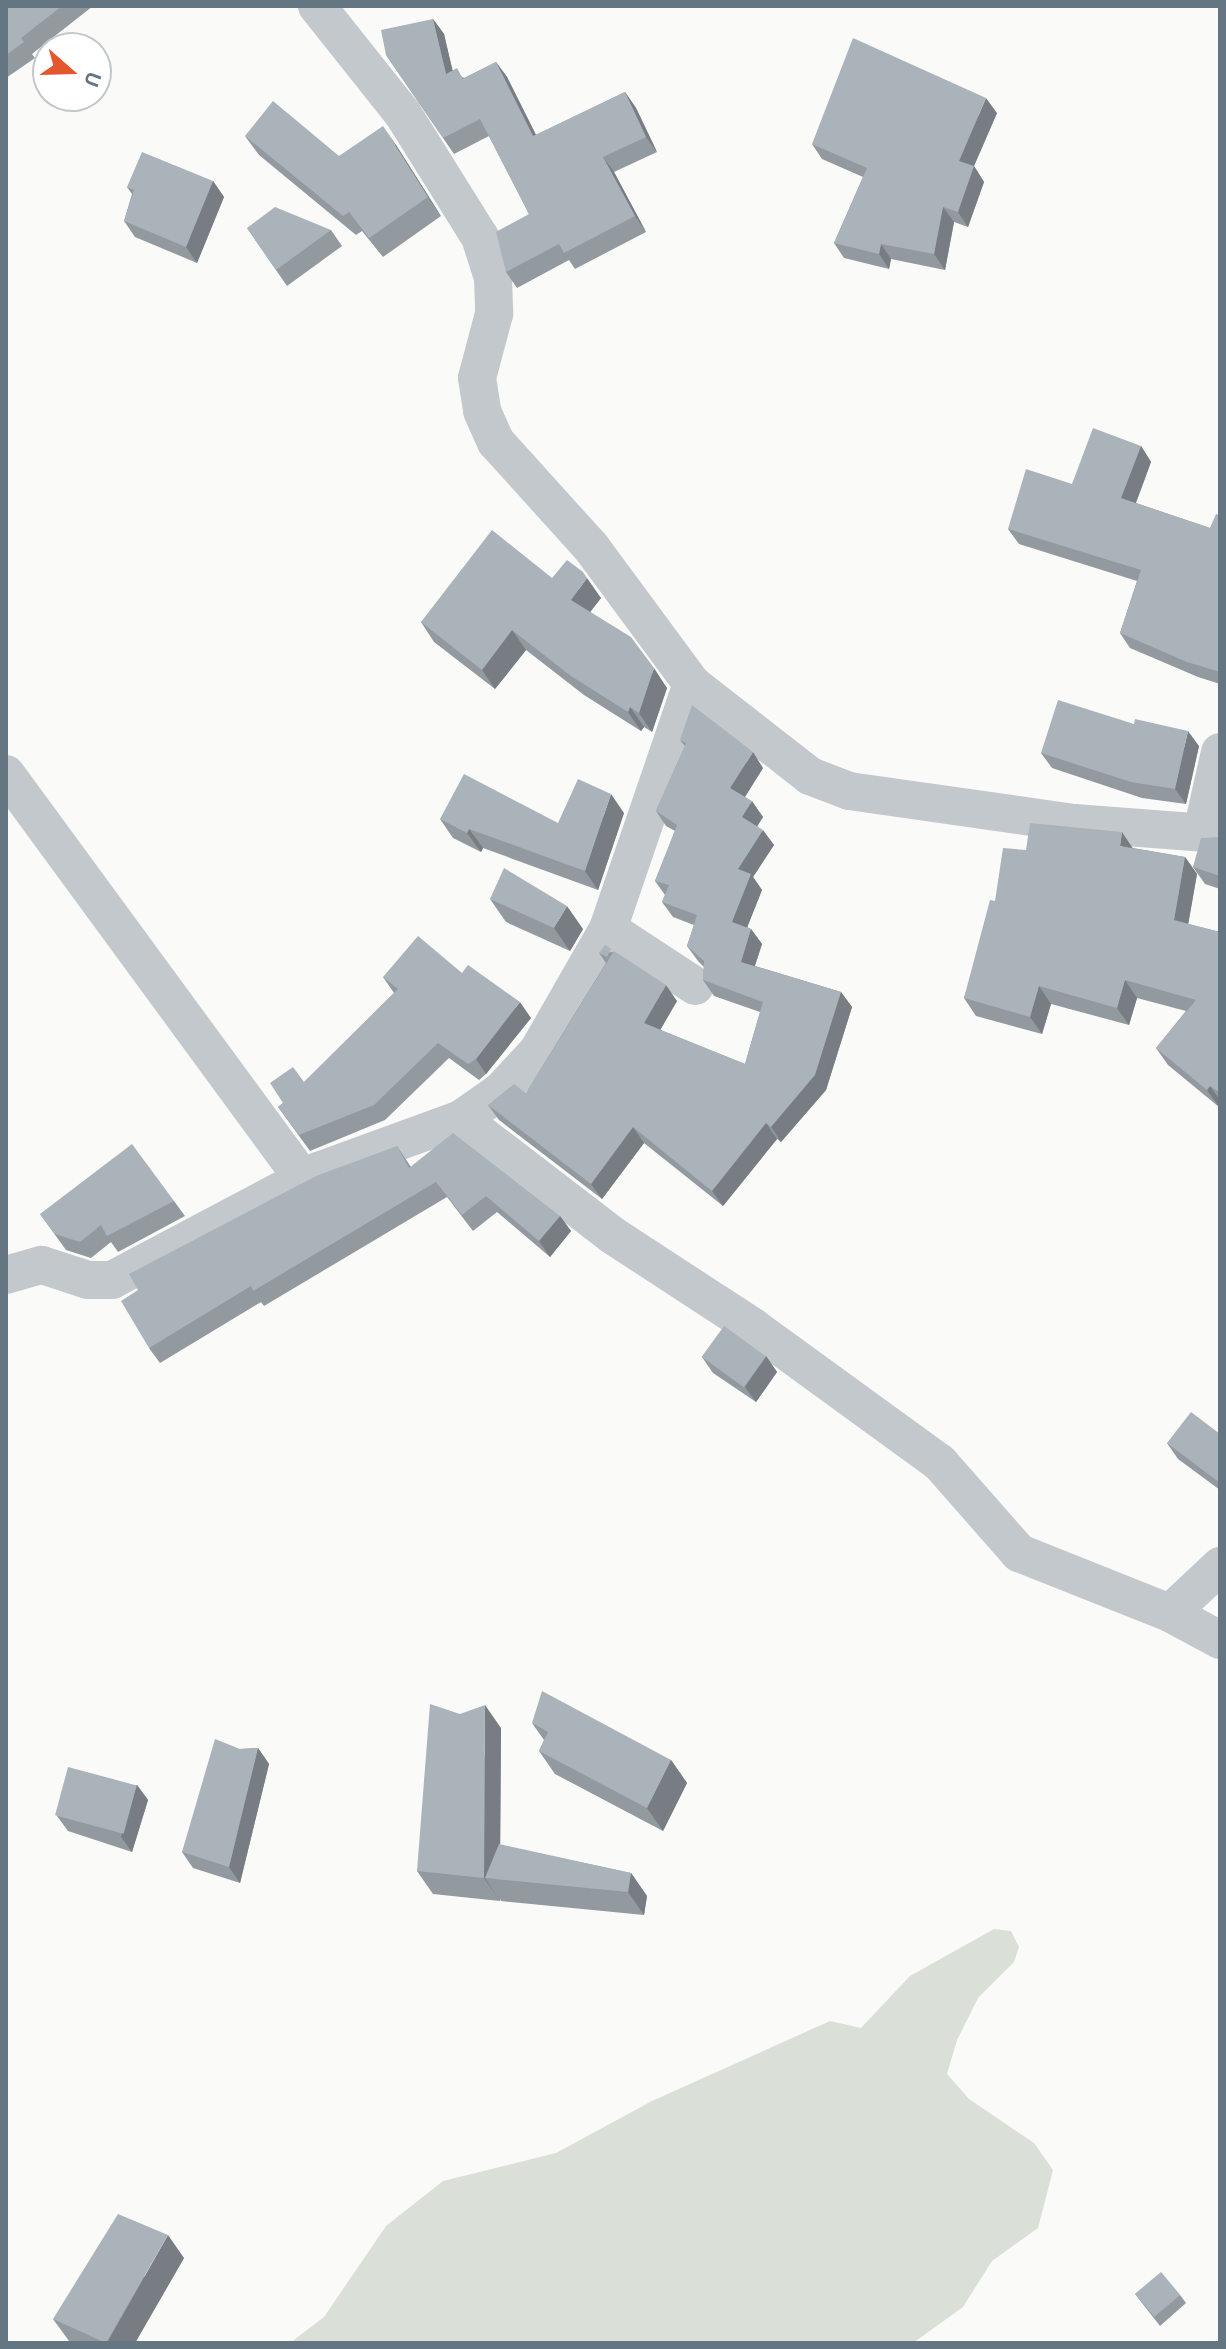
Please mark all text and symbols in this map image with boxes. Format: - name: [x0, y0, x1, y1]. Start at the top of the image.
- north arrow: [32, 32, 112, 112]
- text: U: [80, 69, 105, 90]

